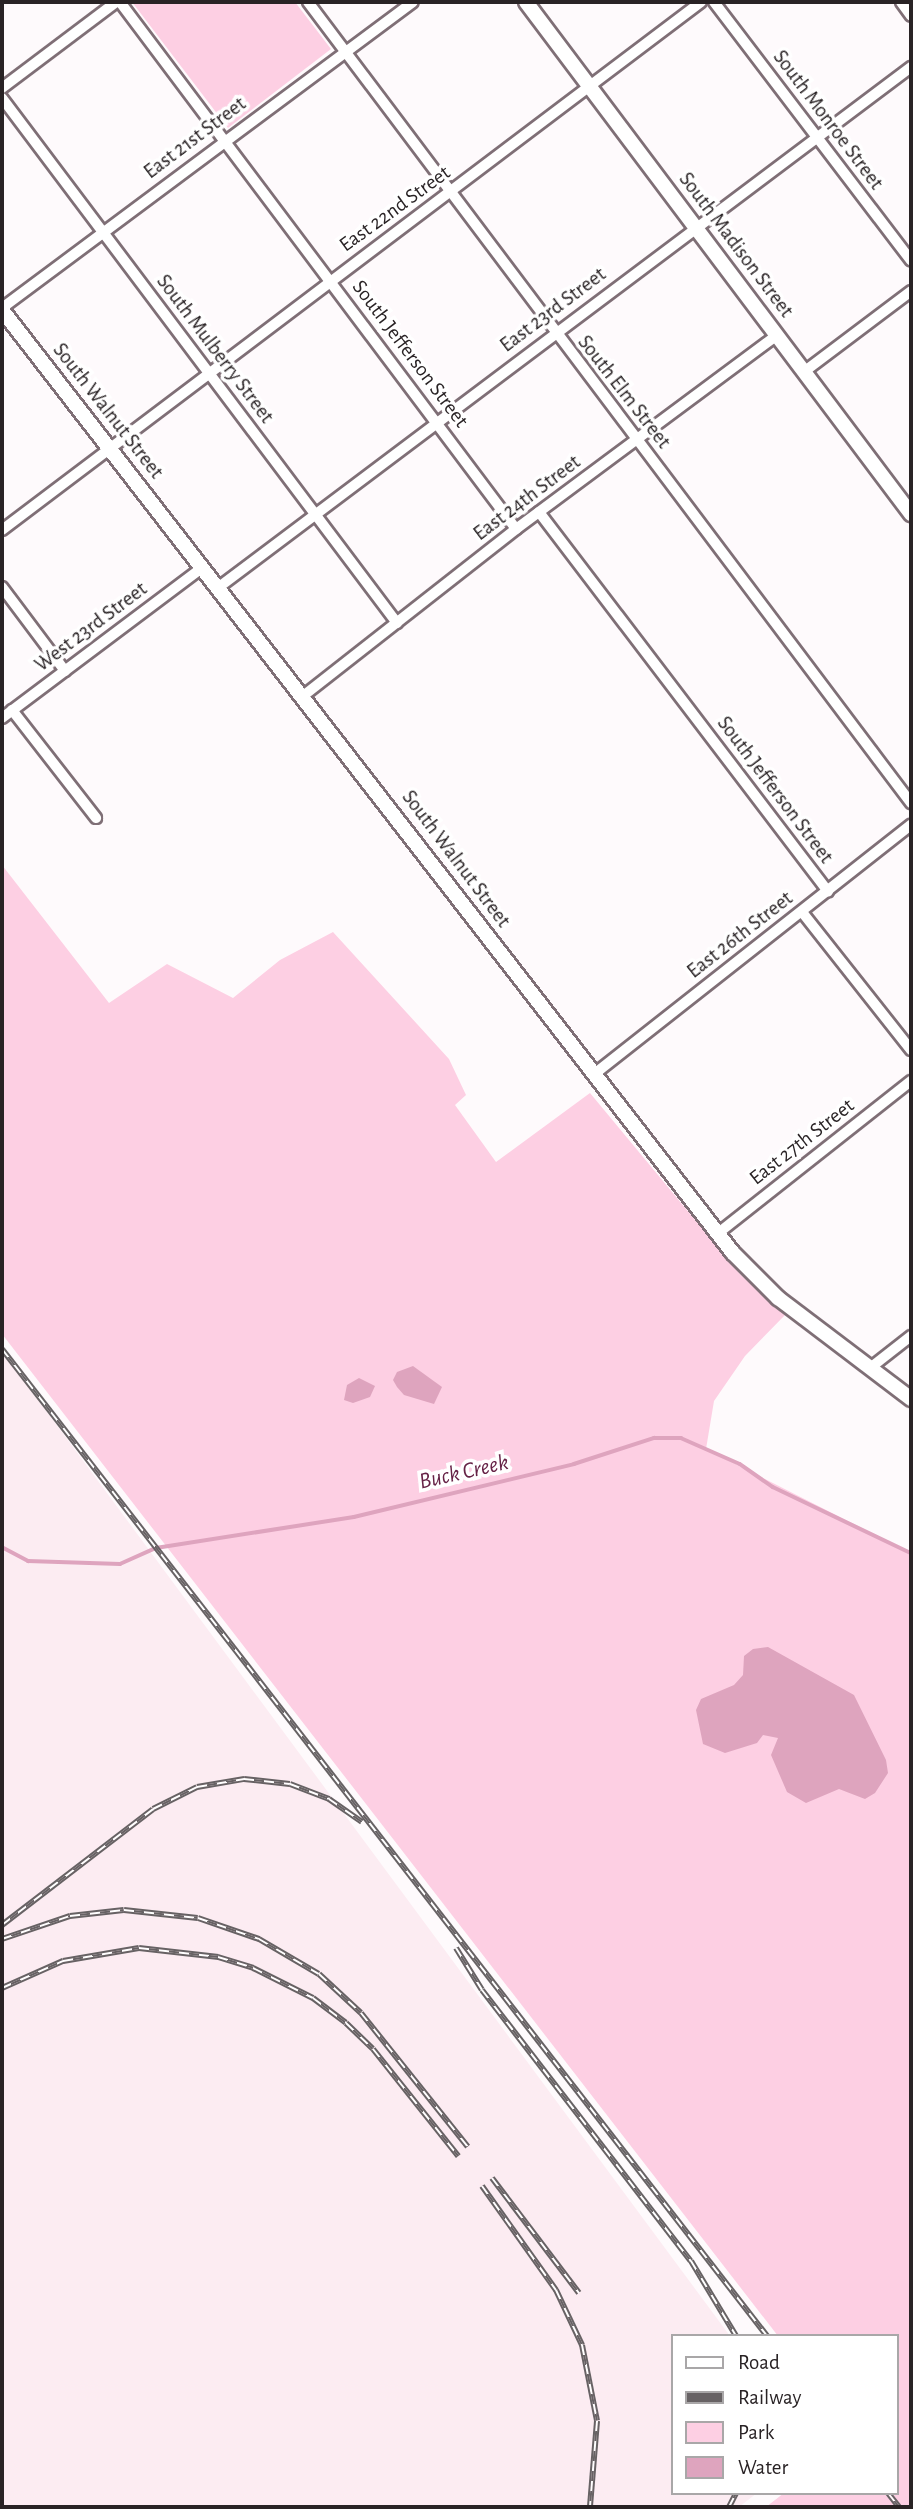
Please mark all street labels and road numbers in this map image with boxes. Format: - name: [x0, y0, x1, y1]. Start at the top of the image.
- street label: South Monroe Street: [767, 45, 889, 195]
- street label: East 21st Street: [139, 91, 251, 185]
- street label: East 22nd Street: [335, 160, 455, 258]
- street label: South Madison Street: [673, 167, 799, 323]
- street label: East 23rd Street: [495, 262, 611, 358]
- street label: South Mulberry Street: [151, 270, 279, 428]
- street label: South Jefferson Street: [346, 275, 474, 433]
- street label: South Elm Street: [572, 330, 676, 454]
- street label: South Walnut Street: [47, 338, 169, 484]
- street label: East 24th Street: [468, 450, 586, 546]
- street label: West 23rd Street: [30, 577, 152, 677]
- street label: South Jefferson Street: [711, 711, 839, 869]
- street label: South Walnut Street: [396, 785, 516, 933]
- street label: East 26th Street: [682, 886, 798, 984]
- street label: East 27th Street: [745, 1093, 859, 1191]

